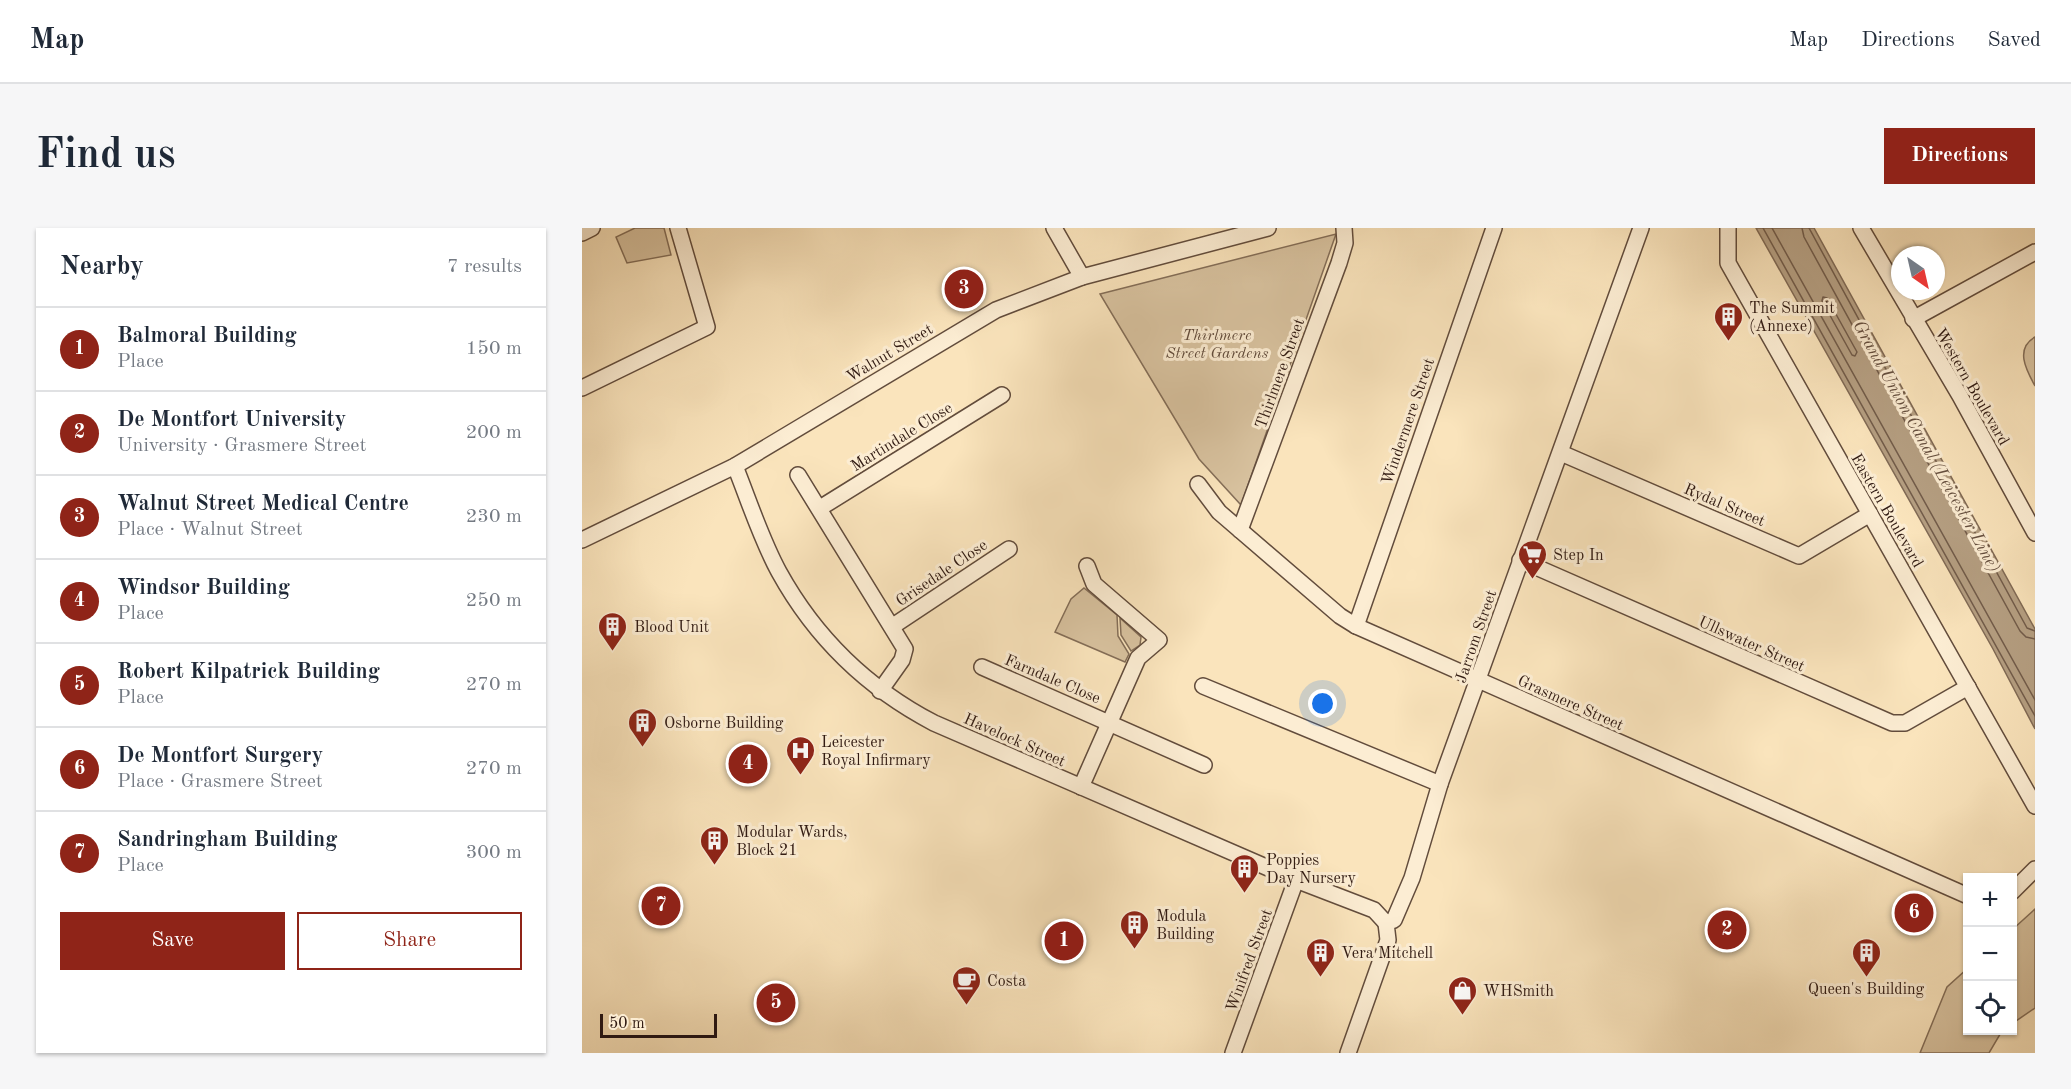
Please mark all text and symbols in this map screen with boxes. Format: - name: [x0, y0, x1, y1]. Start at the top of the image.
- text: Map: [30, 27, 84, 55]
- text: Map: [1789, 30, 1828, 51]
- text: Directions: [1861, 30, 1955, 51]
- text: Saved: [1988, 30, 2041, 51]
- button: Directions: [1884, 128, 2035, 184]
- text: Find us: [36, 135, 175, 177]
- north arrow: [1891, 246, 1945, 300]
- text: Nearby: [60, 254, 144, 280]
- text: 7 results: [447, 257, 522, 277]
- pin: 3: [944, 266, 983, 312]
- building icon: The Summit (Annexe): [1712, 300, 1744, 342]
- place label: The Summit (Annexe): [1749, 301, 1835, 335]
- street label: Thirlmere Street: [1253, 316, 1308, 431]
- water label: Grand Union Canal (Leicester Line): [1849, 318, 2003, 575]
- street label: Walnut Street: [844, 321, 936, 386]
- text: Balmoral Building: [117, 325, 297, 347]
- street label: Western Boulevard: [1931, 326, 2011, 448]
- park label: Thirlmere Street Gardens: [1166, 328, 1269, 362]
- text: 1: [74, 339, 85, 359]
- text: 150 m: [466, 339, 522, 359]
- text: Place: [117, 352, 164, 372]
- street label: Windermere Street: [1380, 356, 1438, 487]
- street label: Martindale Close: [849, 400, 956, 475]
- text: De Montfort University: [117, 409, 346, 431]
- text: 2: [74, 423, 85, 443]
- text: 200 m: [466, 423, 522, 443]
- text: University · Grasmere Street: [117, 436, 367, 456]
- street label: Eastern Boulevard: [1847, 451, 1925, 571]
- street label: Rydal Street: [1681, 482, 1768, 530]
- text: Walnut Street Medical Centre: [117, 493, 409, 515]
- text: 3: [74, 507, 85, 527]
- text: 230 m: [466, 507, 522, 527]
- text: Place · Walnut Street: [117, 520, 303, 540]
- street label: Grisedale Close: [894, 537, 991, 610]
- supermarket icon: Step In: [1516, 538, 1548, 580]
- place label: Step In: [1553, 548, 1604, 564]
- text: Windsor Building: [117, 577, 290, 599]
- street label: Jarrom Street: [1454, 588, 1500, 685]
- text: 4: [74, 591, 85, 611]
- text: 250 m: [466, 591, 522, 611]
- text: Place: [117, 604, 164, 624]
- building icon: Blood Unit: [597, 610, 629, 652]
- street label: Ullswater Street: [1696, 614, 1807, 676]
- place label: Blood Unit: [634, 620, 710, 636]
- street label: Farndale Close: [1002, 652, 1103, 707]
- text: Robert Kilpatrick Building: [117, 661, 380, 683]
- street label: Grasmere Street: [1515, 673, 1626, 734]
- text: 5: [74, 675, 85, 695]
- text: 270 m: [466, 675, 522, 695]
- text: Place: [117, 688, 164, 708]
- your location: [1308, 689, 1337, 718]
- building icon: Osborne Building: [627, 706, 659, 748]
- street label: Havelock Street: [961, 711, 1068, 771]
- place label: Osborne Building: [664, 716, 784, 732]
- hospital icon: Leicester Royal Infirmary: [784, 734, 816, 776]
- place label: Leicester Royal Infirmary: [821, 735, 931, 769]
- pin: 4: [728, 742, 768, 786]
- text: De Montfort Surgery: [117, 745, 323, 767]
- text: 6: [74, 759, 85, 779]
- text: 270 m: [466, 759, 522, 779]
- text: Place · Grasmere Street: [117, 772, 323, 792]
- building icon: Modular Wards, Block 21: [699, 824, 731, 866]
- place label: Modular Wards, Block 21: [736, 825, 848, 859]
- text: Sandringham Building: [117, 829, 337, 851]
- text: 7: [74, 843, 85, 863]
- text: 300 m: [466, 843, 522, 863]
- building icon: Poppies Day Nursery: [1229, 852, 1261, 894]
- place label: Poppies Day Nursery: [1266, 853, 1356, 887]
- text: Place: [117, 856, 164, 876]
- map controls: [1963, 873, 2017, 1035]
- button: +: [1963, 873, 2017, 927]
- pin: 7: [642, 884, 680, 928]
- pin: 6: [1894, 890, 1934, 936]
- street label: Winifred Street: [1224, 907, 1276, 1014]
- building icon: Modula Building: [1119, 908, 1151, 950]
- pin: 2: [1708, 908, 1746, 952]
- place label: Modula Building: [1156, 909, 1215, 943]
- button: Save: [60, 912, 285, 970]
- button: Share: [297, 912, 522, 970]
- pin: 1: [1044, 918, 1084, 964]
- button: −: [1963, 927, 2017, 981]
- building icon: Vera Mitchell: [1304, 936, 1336, 978]
- building icon: Queen's Building: [1850, 936, 1882, 978]
- place label: Vera Mitchell: [1341, 946, 1433, 962]
- cafe icon: Costa: [950, 964, 982, 1006]
- place label: Costa: [987, 974, 1026, 990]
- shop icon: WHSmith: [1446, 974, 1478, 1016]
- pin: 5: [756, 980, 796, 1026]
- button: locate: [1963, 981, 2017, 1035]
- place label: Queen's Building: [1808, 982, 1925, 998]
- place label: WHSmith: [1483, 984, 1554, 1000]
- scale bar: [600, 1011, 717, 1038]
- text: 50 m: [609, 1016, 645, 1032]

